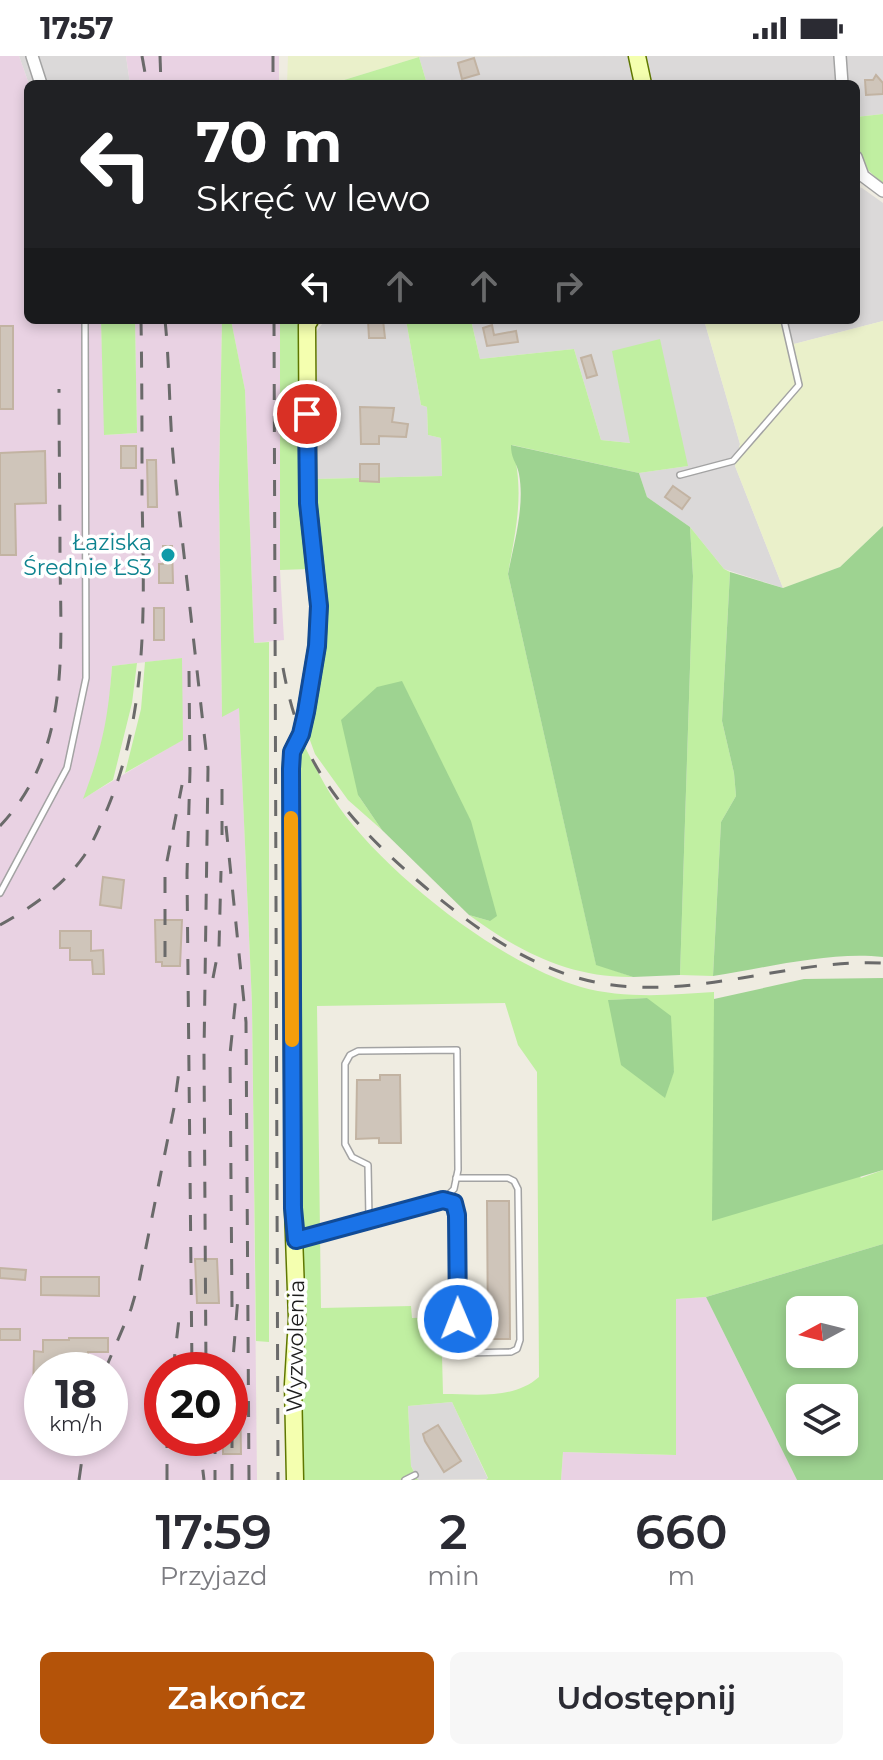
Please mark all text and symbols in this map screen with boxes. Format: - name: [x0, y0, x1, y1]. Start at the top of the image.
- text: 17:57: [40, 10, 114, 47]
- text: 70 m: [196, 108, 342, 176]
- icon: left: [64, 112, 168, 216]
- text: Skręć w lewo: [196, 176, 431, 220]
- icon: left: [294, 264, 338, 308]
- icon: ahead: [378, 264, 422, 308]
- icon: ahead: [462, 264, 506, 308]
- icon: right: [546, 264, 590, 308]
- pin: [273, 380, 341, 448]
- icon: arrive: [285, 392, 329, 436]
- place label: Łaziska Średnie ŁS3: [23, 529, 152, 581]
- marker: Łaziska Średnie ŁS3: [159, 546, 177, 564]
- position arrow: [416, 1277, 500, 1361]
- street label: Wyzwolenia: [281, 1279, 310, 1413]
- north arrow: [786, 1296, 858, 1368]
- map controls: [786, 1296, 858, 1456]
- speed limit sign: 20: [144, 1352, 248, 1456]
- text: 18: [55, 1369, 97, 1418]
- button: layers: [786, 1384, 858, 1456]
- text: km/h: [49, 1412, 103, 1436]
- text: 17:59: [155, 1503, 272, 1561]
- text: 2: [439, 1503, 467, 1561]
- text: 660: [635, 1503, 727, 1561]
- text: Przyjazd: [160, 1560, 268, 1592]
- text: min: [427, 1560, 479, 1592]
- text: m: [667, 1560, 695, 1592]
- button: Zakończ: [40, 1652, 434, 1744]
- button: Udostępnij: [450, 1652, 843, 1744]

